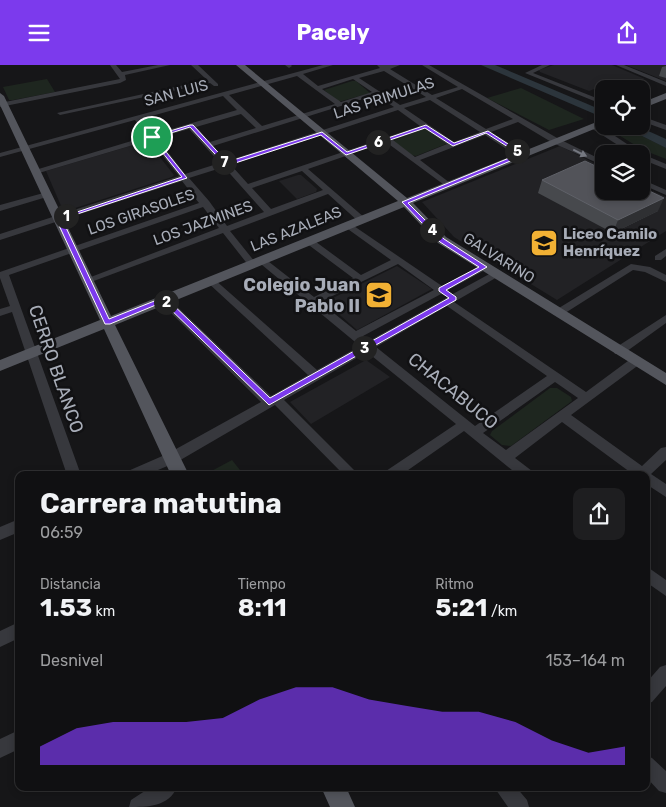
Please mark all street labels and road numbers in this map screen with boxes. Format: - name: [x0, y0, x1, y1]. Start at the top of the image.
- street label: LAS PRIMULAS: [331, 73, 437, 123]
- street label: SAN LUIS: [142, 76, 210, 110]
- street label: LOS GIRASOLES: [85, 185, 197, 239]
- street label: LOS JAZMINES: [151, 197, 255, 249]
- street label: LAS AZALEAS: [248, 203, 344, 255]
- street label: GALVARINO: [460, 229, 538, 287]
- street label: CERRO BLANCO: [24, 302, 88, 436]
- street label: CHACABUCO: [404, 348, 502, 434]

